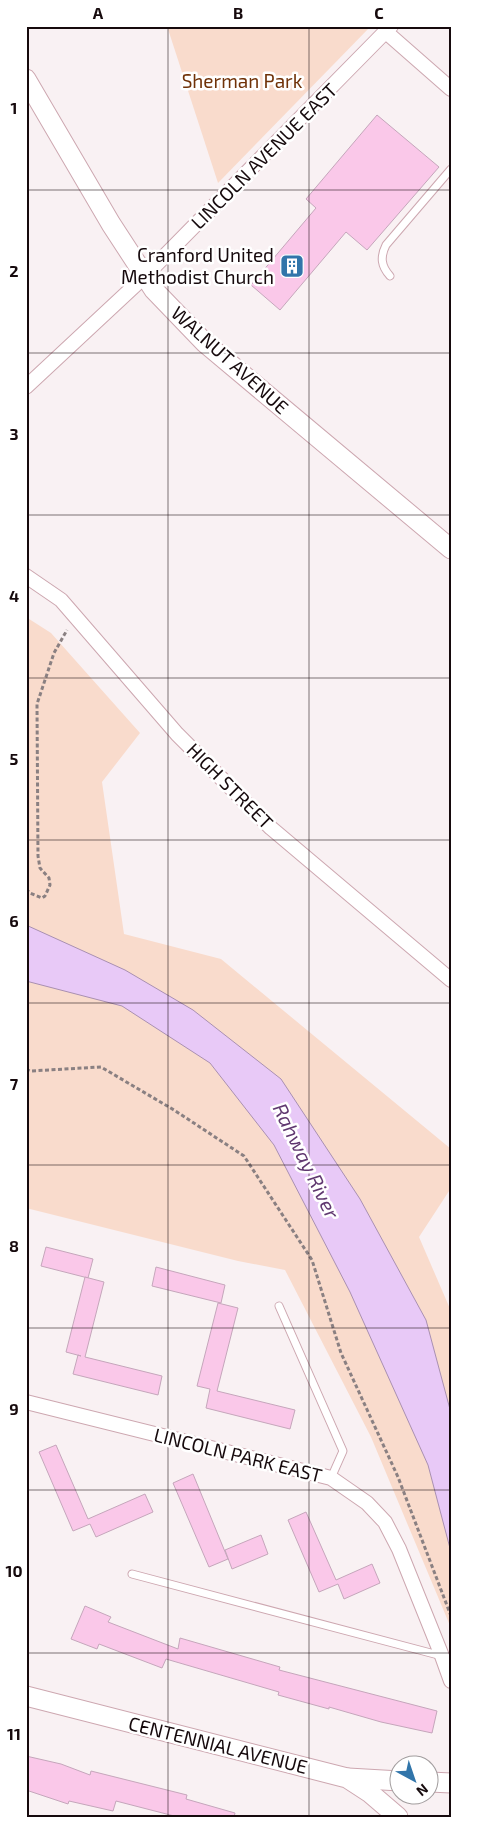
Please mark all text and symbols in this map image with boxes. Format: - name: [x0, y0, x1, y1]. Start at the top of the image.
- text: A: [93, 3, 104, 22]
- text: B: [233, 3, 243, 22]
- text: C: [374, 3, 384, 22]
- park label: Sherman Park: [182, 69, 303, 92]
- street label: LINCOLN AVENUE EAST: [186, 78, 341, 233]
- text: 1: [11, 98, 17, 117]
- place label: Cranford United Methodist Church: [121, 243, 274, 288]
- building icon: Cranford United Methodist Church: [279, 253, 305, 279]
- text: 2: [9, 261, 19, 280]
- street label: WALNUT AVENUE: [167, 301, 294, 418]
- text: 3: [9, 424, 19, 443]
- text: 4: [9, 586, 19, 605]
- street label: HIGH STREET: [183, 738, 278, 833]
- text: 5: [10, 749, 19, 768]
- text: 6: [9, 911, 19, 930]
- text: 7: [10, 1074, 19, 1093]
- water label: Rahway River: [268, 1099, 346, 1224]
- text: 8: [9, 1236, 19, 1255]
- text: 9: [9, 1399, 19, 1418]
- street label: LINCOLN PARK EAST: [152, 1423, 325, 1487]
- text: 10: [5, 1561, 23, 1580]
- street label: CENTENNIAL AVENUE: [126, 1711, 310, 1778]
- text: 11: [7, 1724, 21, 1743]
- north arrow: [390, 1756, 440, 1806]
- text: N: [413, 1781, 432, 1800]

